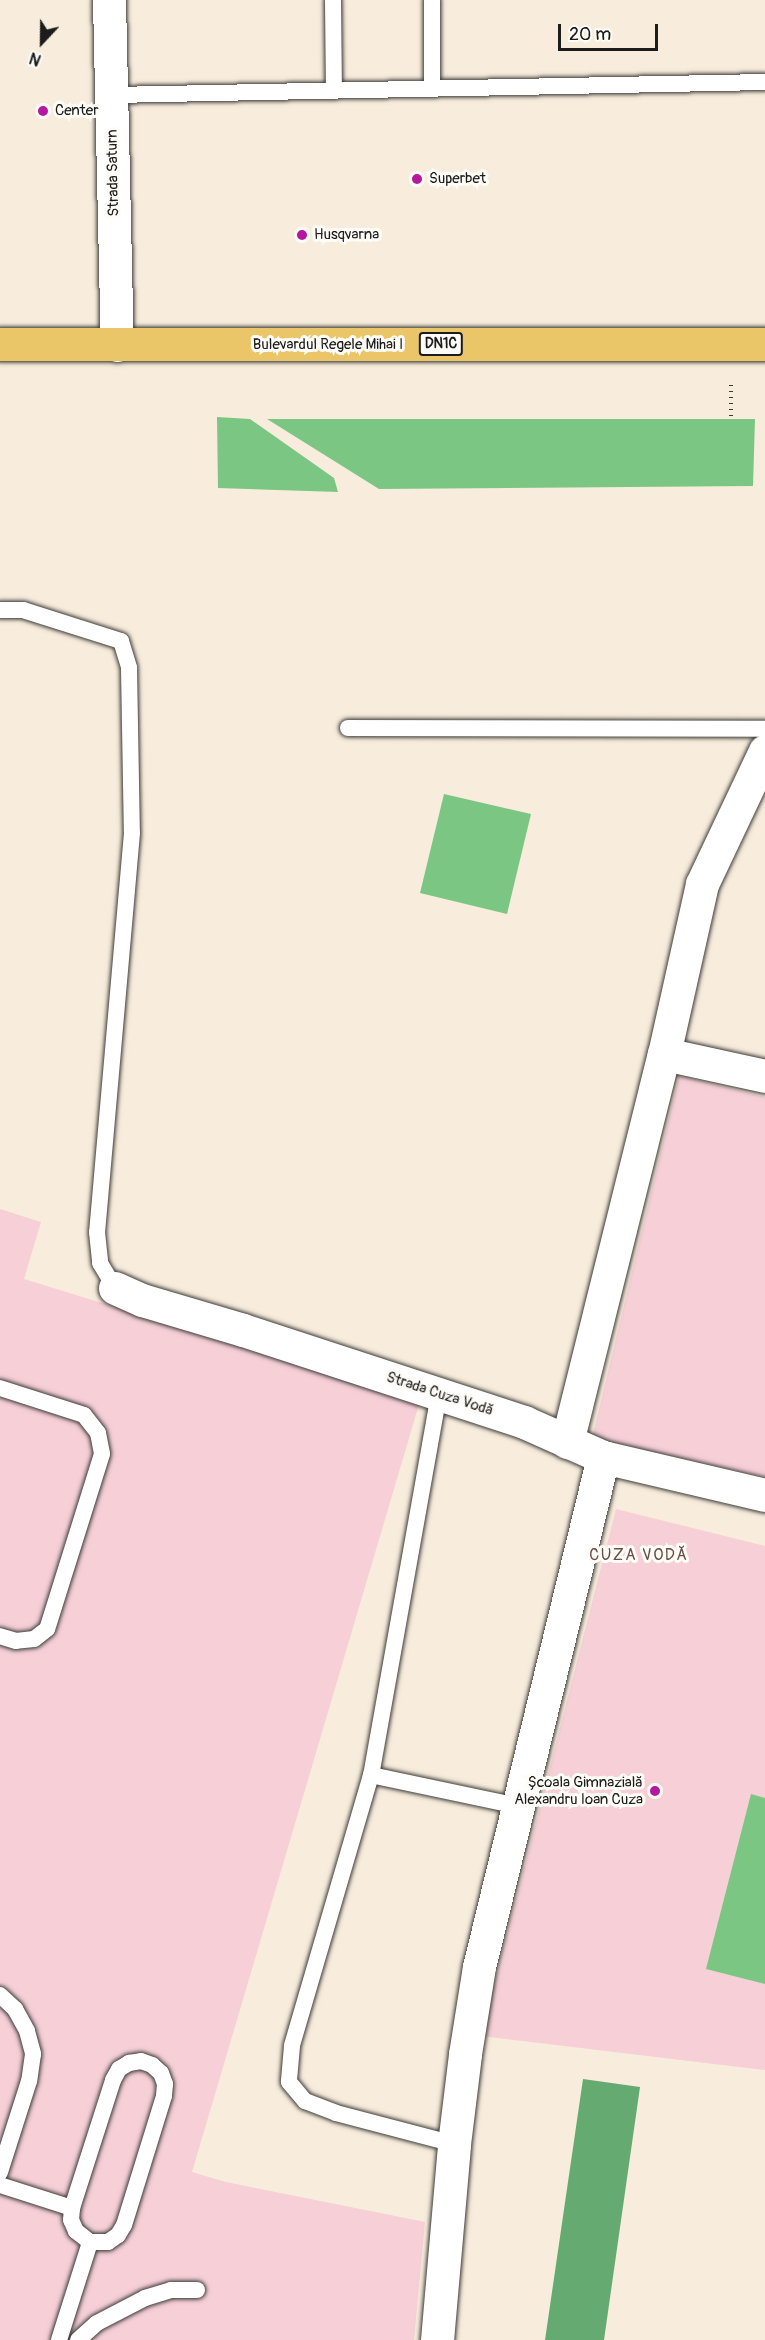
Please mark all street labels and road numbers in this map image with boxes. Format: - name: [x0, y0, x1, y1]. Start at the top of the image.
- street label: Strada Saturn: [103, 129, 123, 217]
- road number: DN1C: [418, 333, 464, 355]
- street label: Bulevardul Regele Mihai I: [253, 336, 403, 354]
- street label: Strada Cuza Vodă: [384, 1368, 496, 1420]

